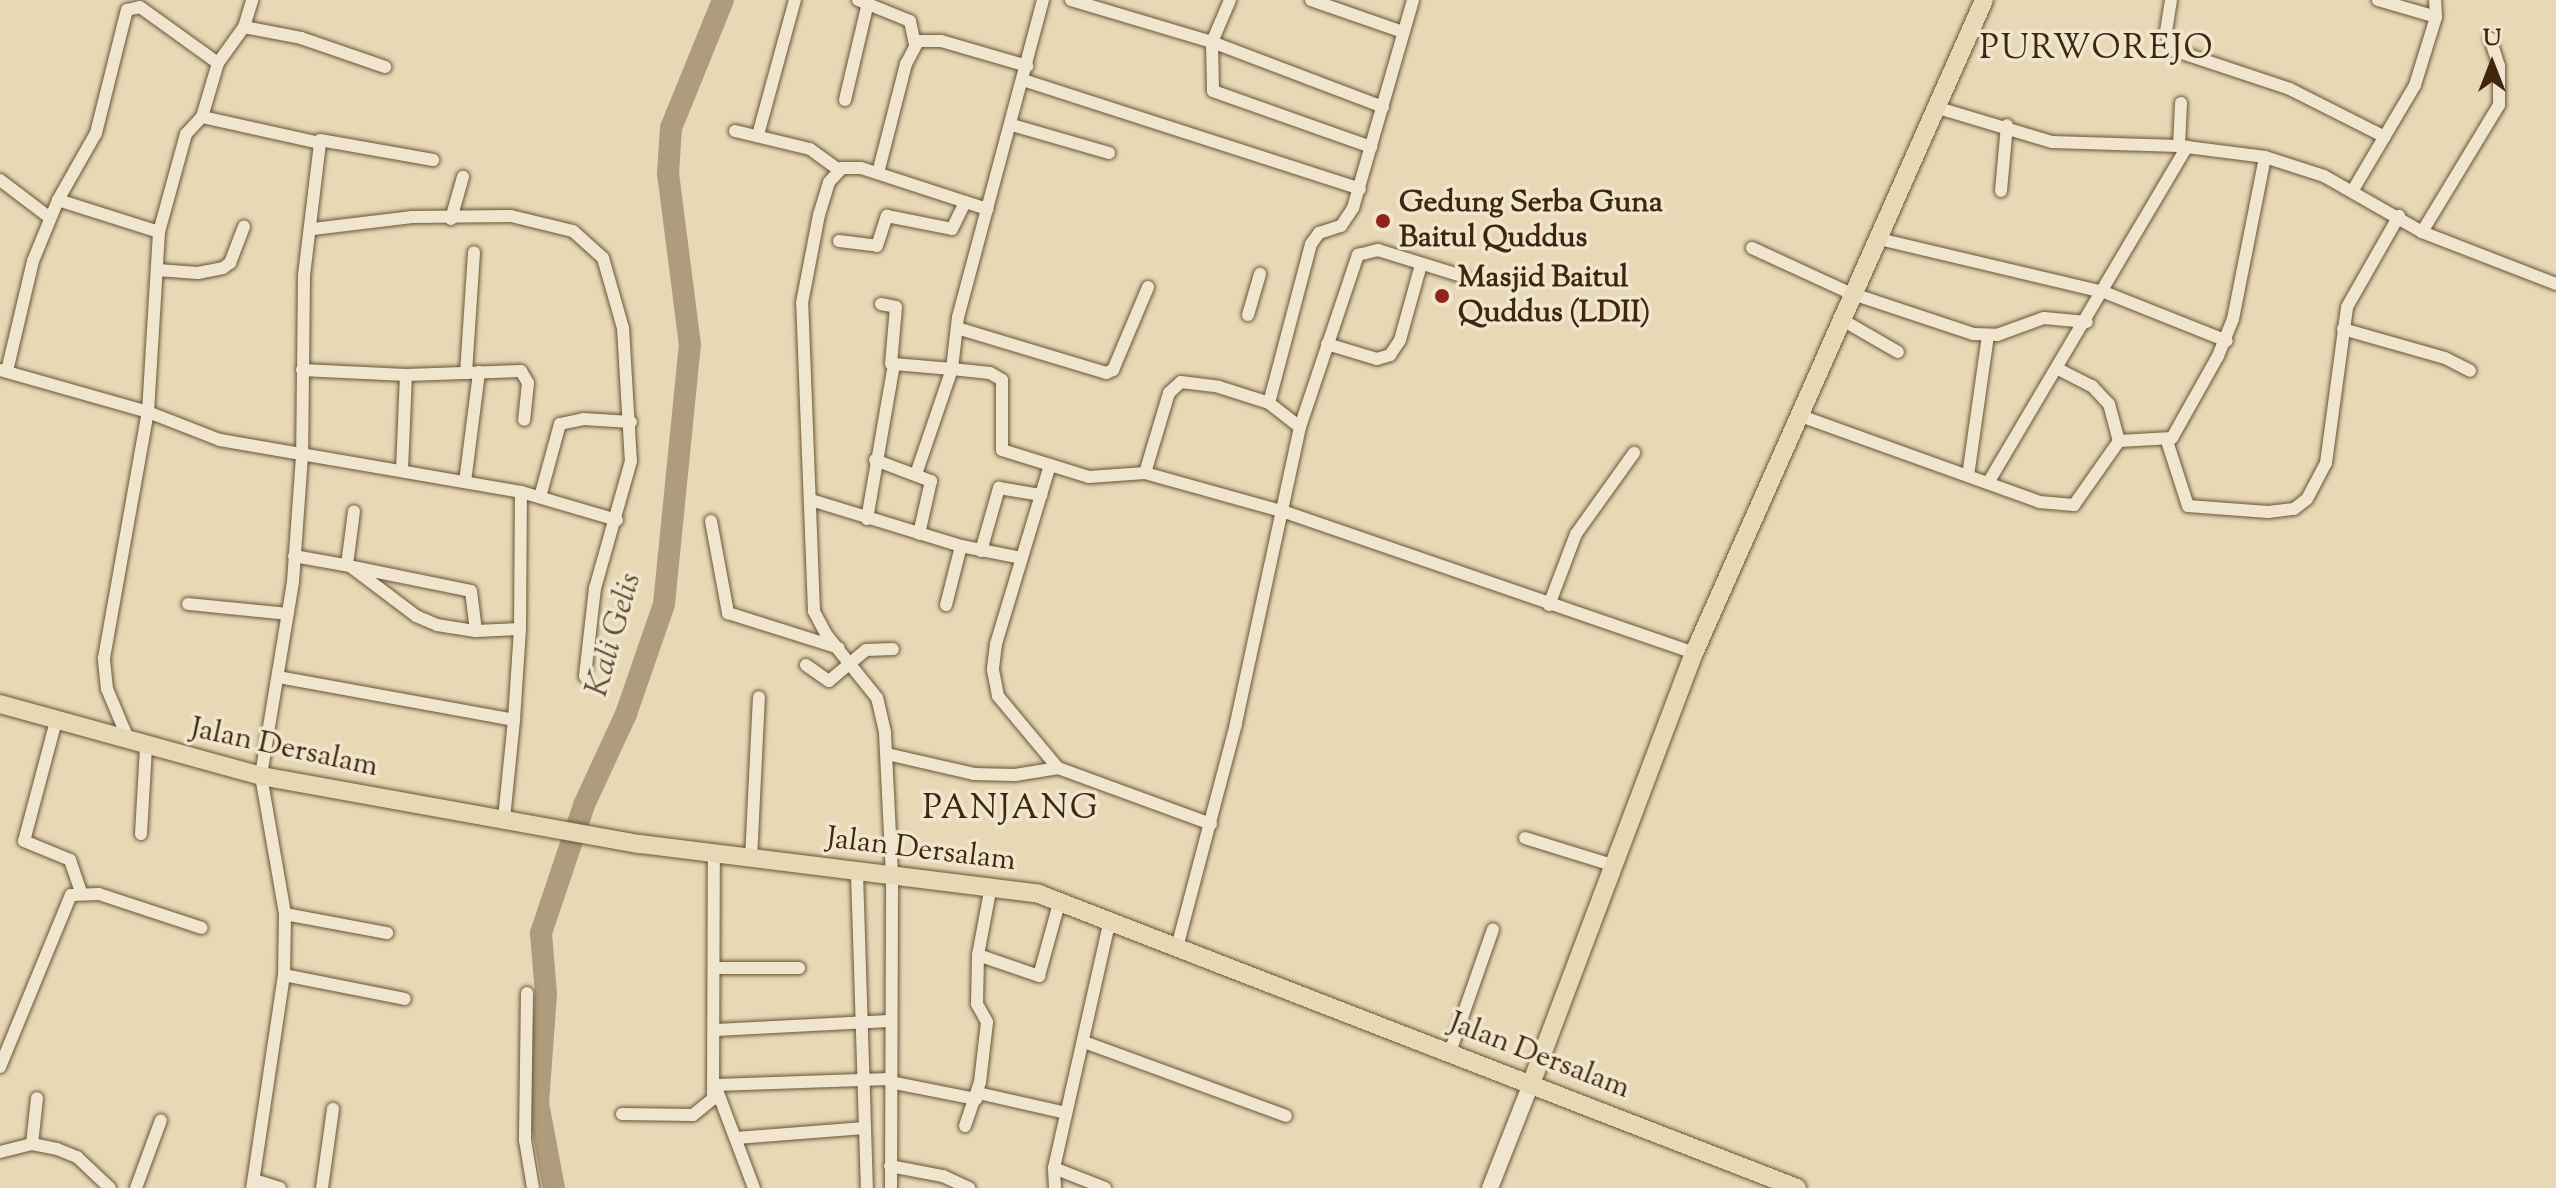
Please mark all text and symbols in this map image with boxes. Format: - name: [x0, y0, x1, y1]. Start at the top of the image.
- north arrow: [2452, 24, 2532, 104]
- text: U: [2483, 24, 2501, 56]
- district label: PURWOREJO: [1980, 30, 2214, 70]
- place label: Gedung Serba Guna Baitul Quddus: [1399, 186, 1663, 256]
- marker: Gedung Serba Guna Baitul Quddus: [1374, 212, 1392, 230]
- place label: Masjid Baitul Quddus (LDII): [1458, 261, 1650, 332]
- marker: Masjid Baitul Quddus (LDII): [1433, 287, 1451, 305]
- water label: Kali Gelis: [579, 569, 651, 701]
- street label: Jalan Dersalam: [187, 712, 381, 786]
- district label: PANJANG: [922, 790, 1100, 830]
- street label: Jalan Dersalam: [824, 822, 1018, 880]
- street label: Jalan Dersalam: [1444, 1006, 1634, 1108]

